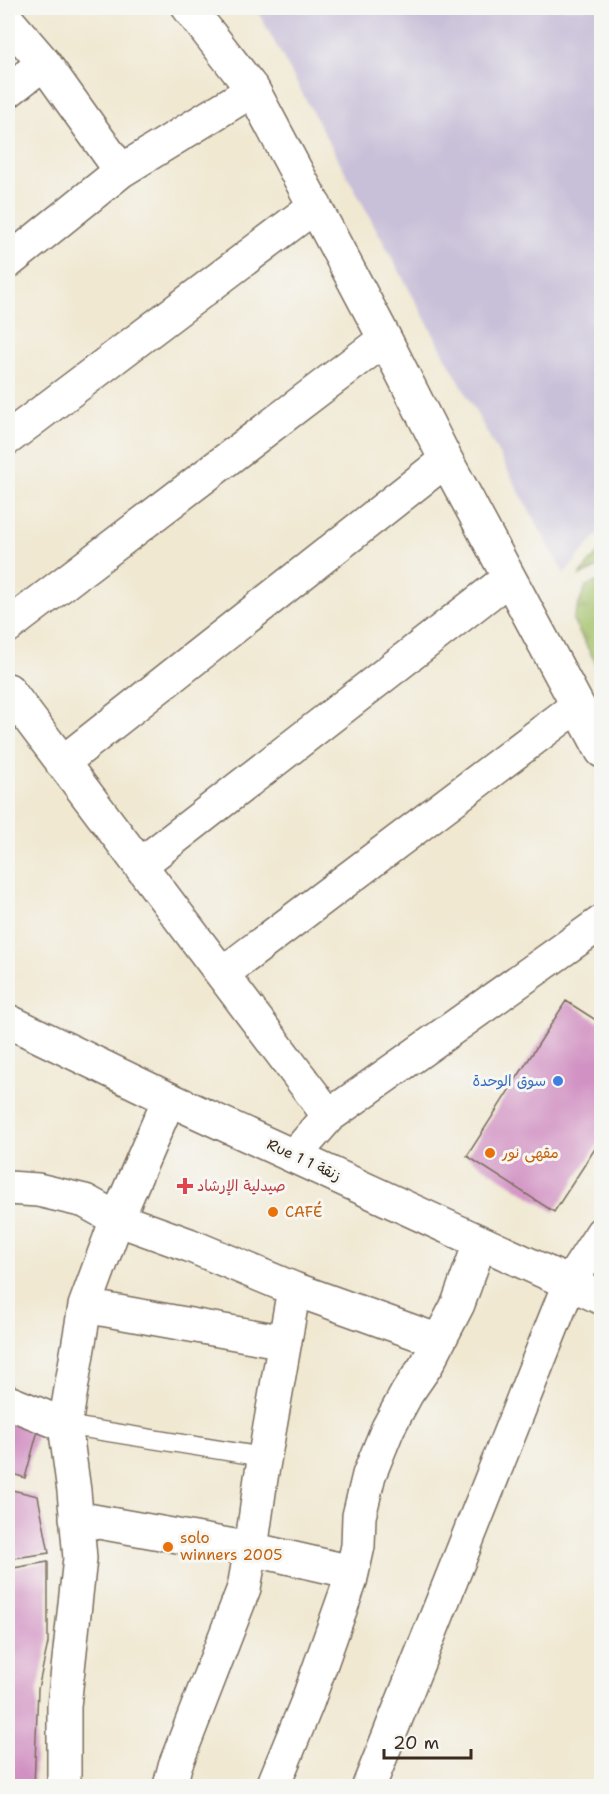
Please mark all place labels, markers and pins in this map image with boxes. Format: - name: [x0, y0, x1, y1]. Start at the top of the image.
- place label: سوق الوحدة: [472, 1071, 546, 1091]
- marker: سوق الوحدة: [551, 1074, 565, 1088]
- place label: مقهى نور: [501, 1143, 559, 1163]
- marker: مقهى نور: [483, 1146, 497, 1160]
- place label: صيدلية الإرشاد: [197, 1176, 286, 1196]
- marker: صيدلية الإرشاد: [178, 1179, 192, 1193]
- place label: CAFÉ: [285, 1201, 322, 1222]
- marker: CAFÉ: [266, 1205, 280, 1219]
- place label: solo winners 2005: [180, 1528, 282, 1565]
- marker: solo winners 2005: [161, 1540, 175, 1554]

